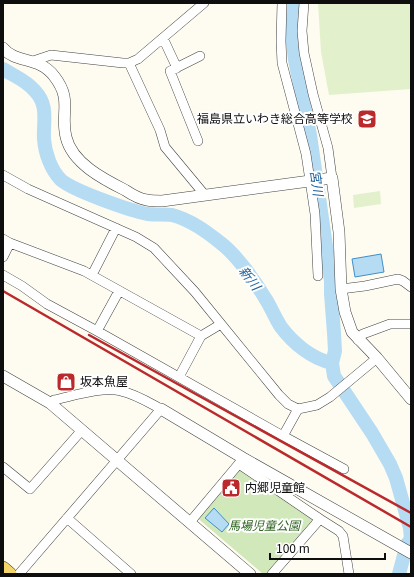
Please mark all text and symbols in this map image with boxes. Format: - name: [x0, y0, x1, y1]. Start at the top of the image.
- school or university icon: 福島県立いわき総合高等学校: [356, 108, 378, 130]
- place label: 福島県立いわき総合高等学校: [197, 109, 353, 126]
- water label: 宮川: [306, 169, 329, 199]
- water label: 新川: [235, 262, 267, 295]
- shop icon: 坂本魚屋: [55, 371, 77, 393]
- place label: 坂本魚屋: [80, 372, 128, 389]
- public building icon: 内郷児童館: [220, 477, 242, 499]
- place label: 内郷児童館: [245, 478, 305, 495]
- park label: 馬場児童公園: [228, 516, 302, 533]
- scale bar: [270, 535, 385, 561]
- text: 100 m: [276, 539, 310, 556]

